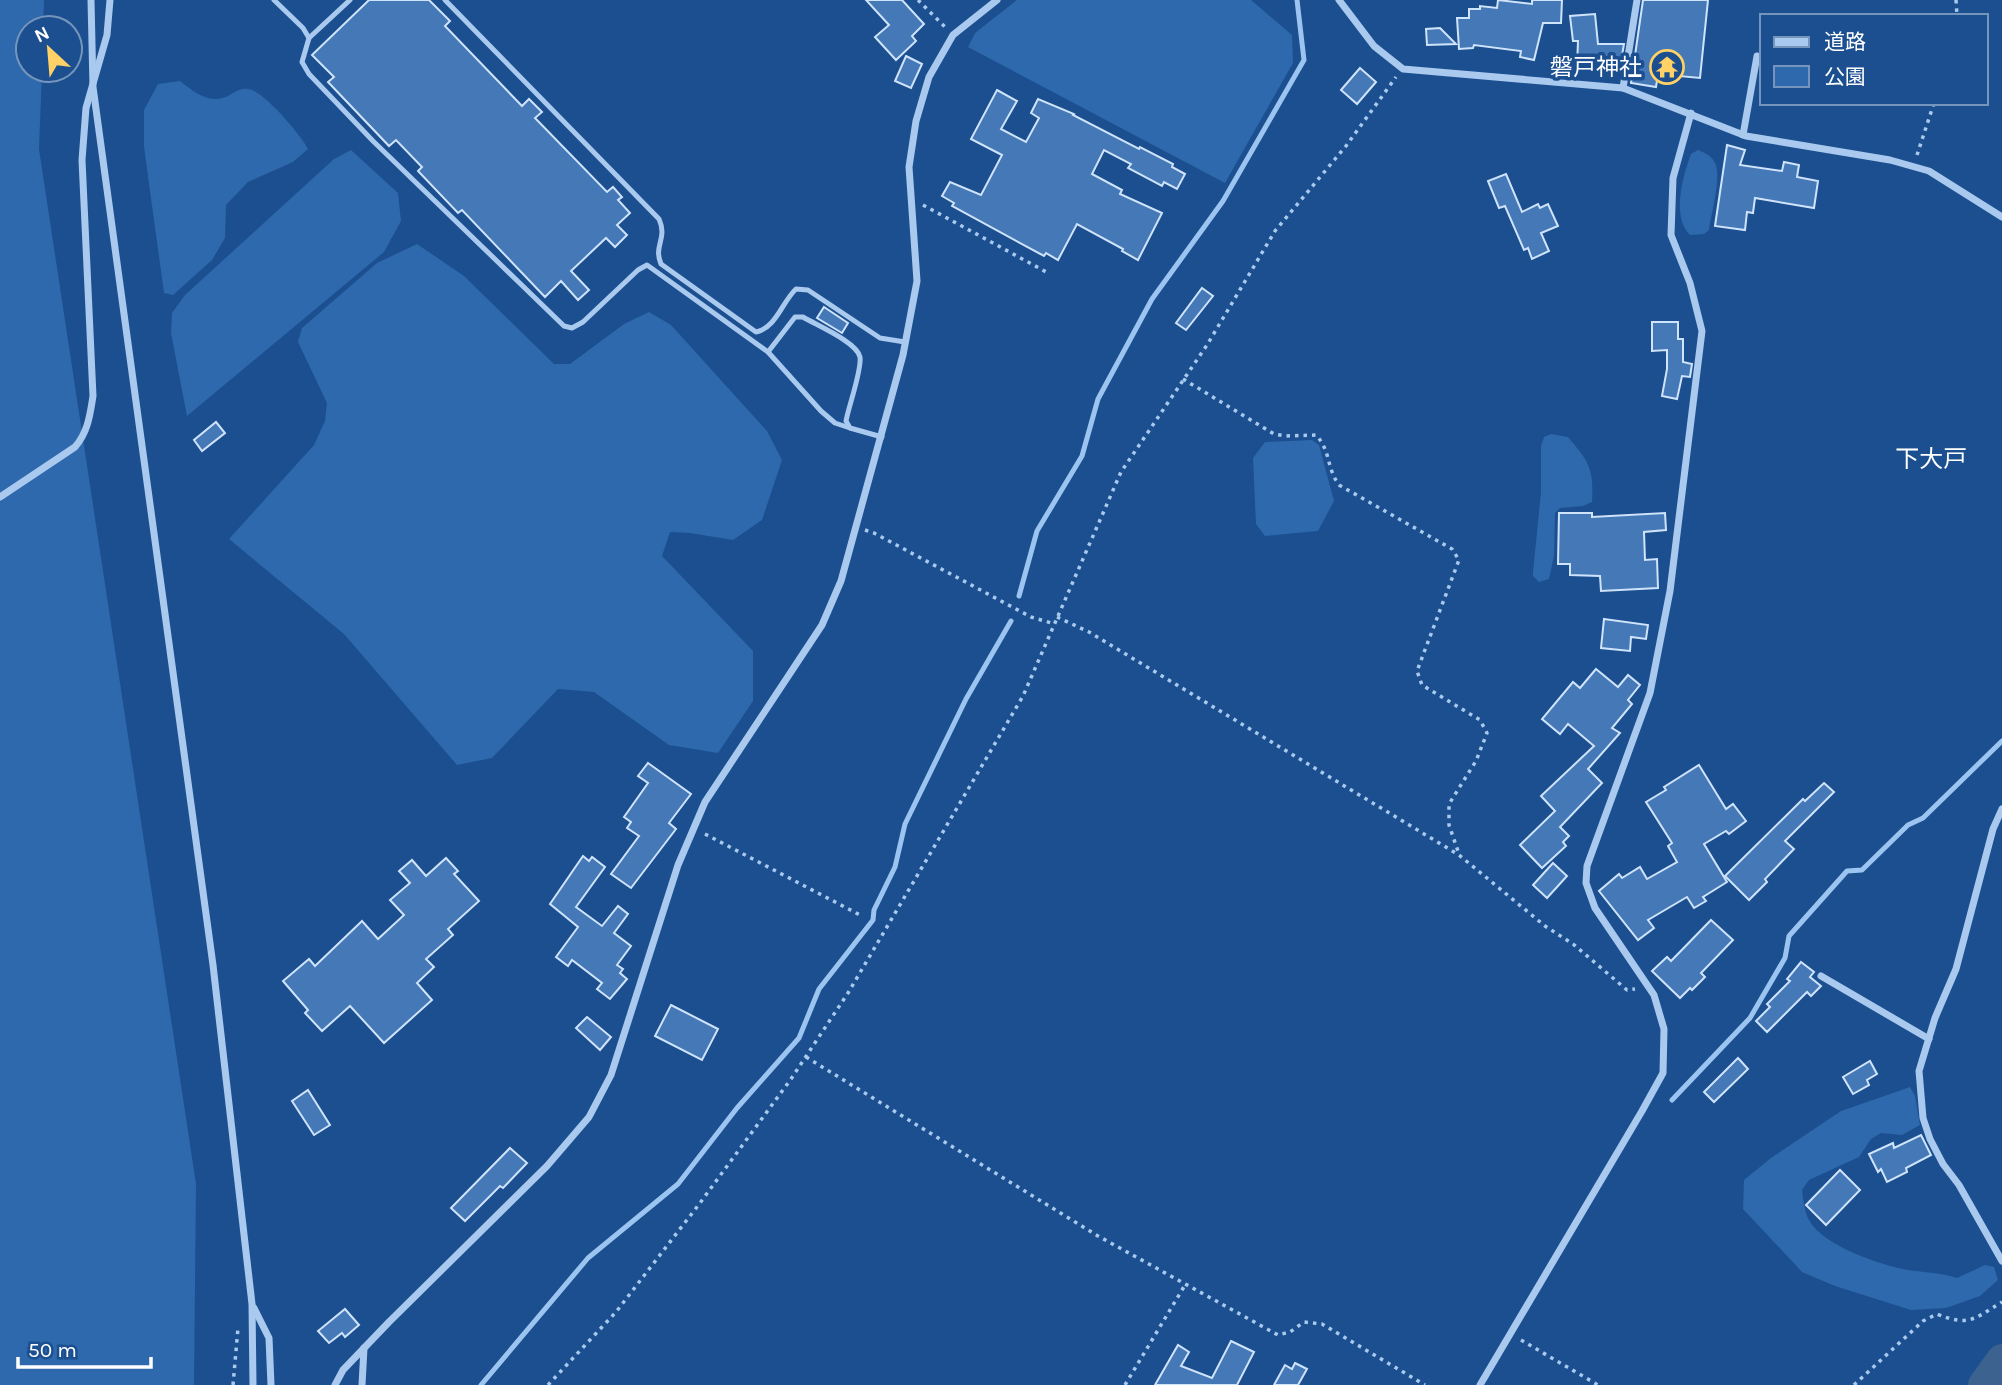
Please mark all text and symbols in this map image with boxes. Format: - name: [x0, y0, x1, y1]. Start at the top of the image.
- north arrow: [14, 14, 84, 84]
- legend: [1760, 14, 1988, 105]
- text: N: [31, 22, 53, 47]
- text: 道路: [1824, 30, 1866, 54]
- temple icon: 磐戸神社: [1648, 48, 1686, 86]
- place label: 磐戸神社: [1550, 54, 1642, 81]
- text: 公園: [1824, 65, 1866, 89]
- district label: 下大戸: [1895, 445, 1967, 473]
- scale bar: [18, 1326, 150, 1370]
- text: 50 m: [28, 1338, 77, 1362]

